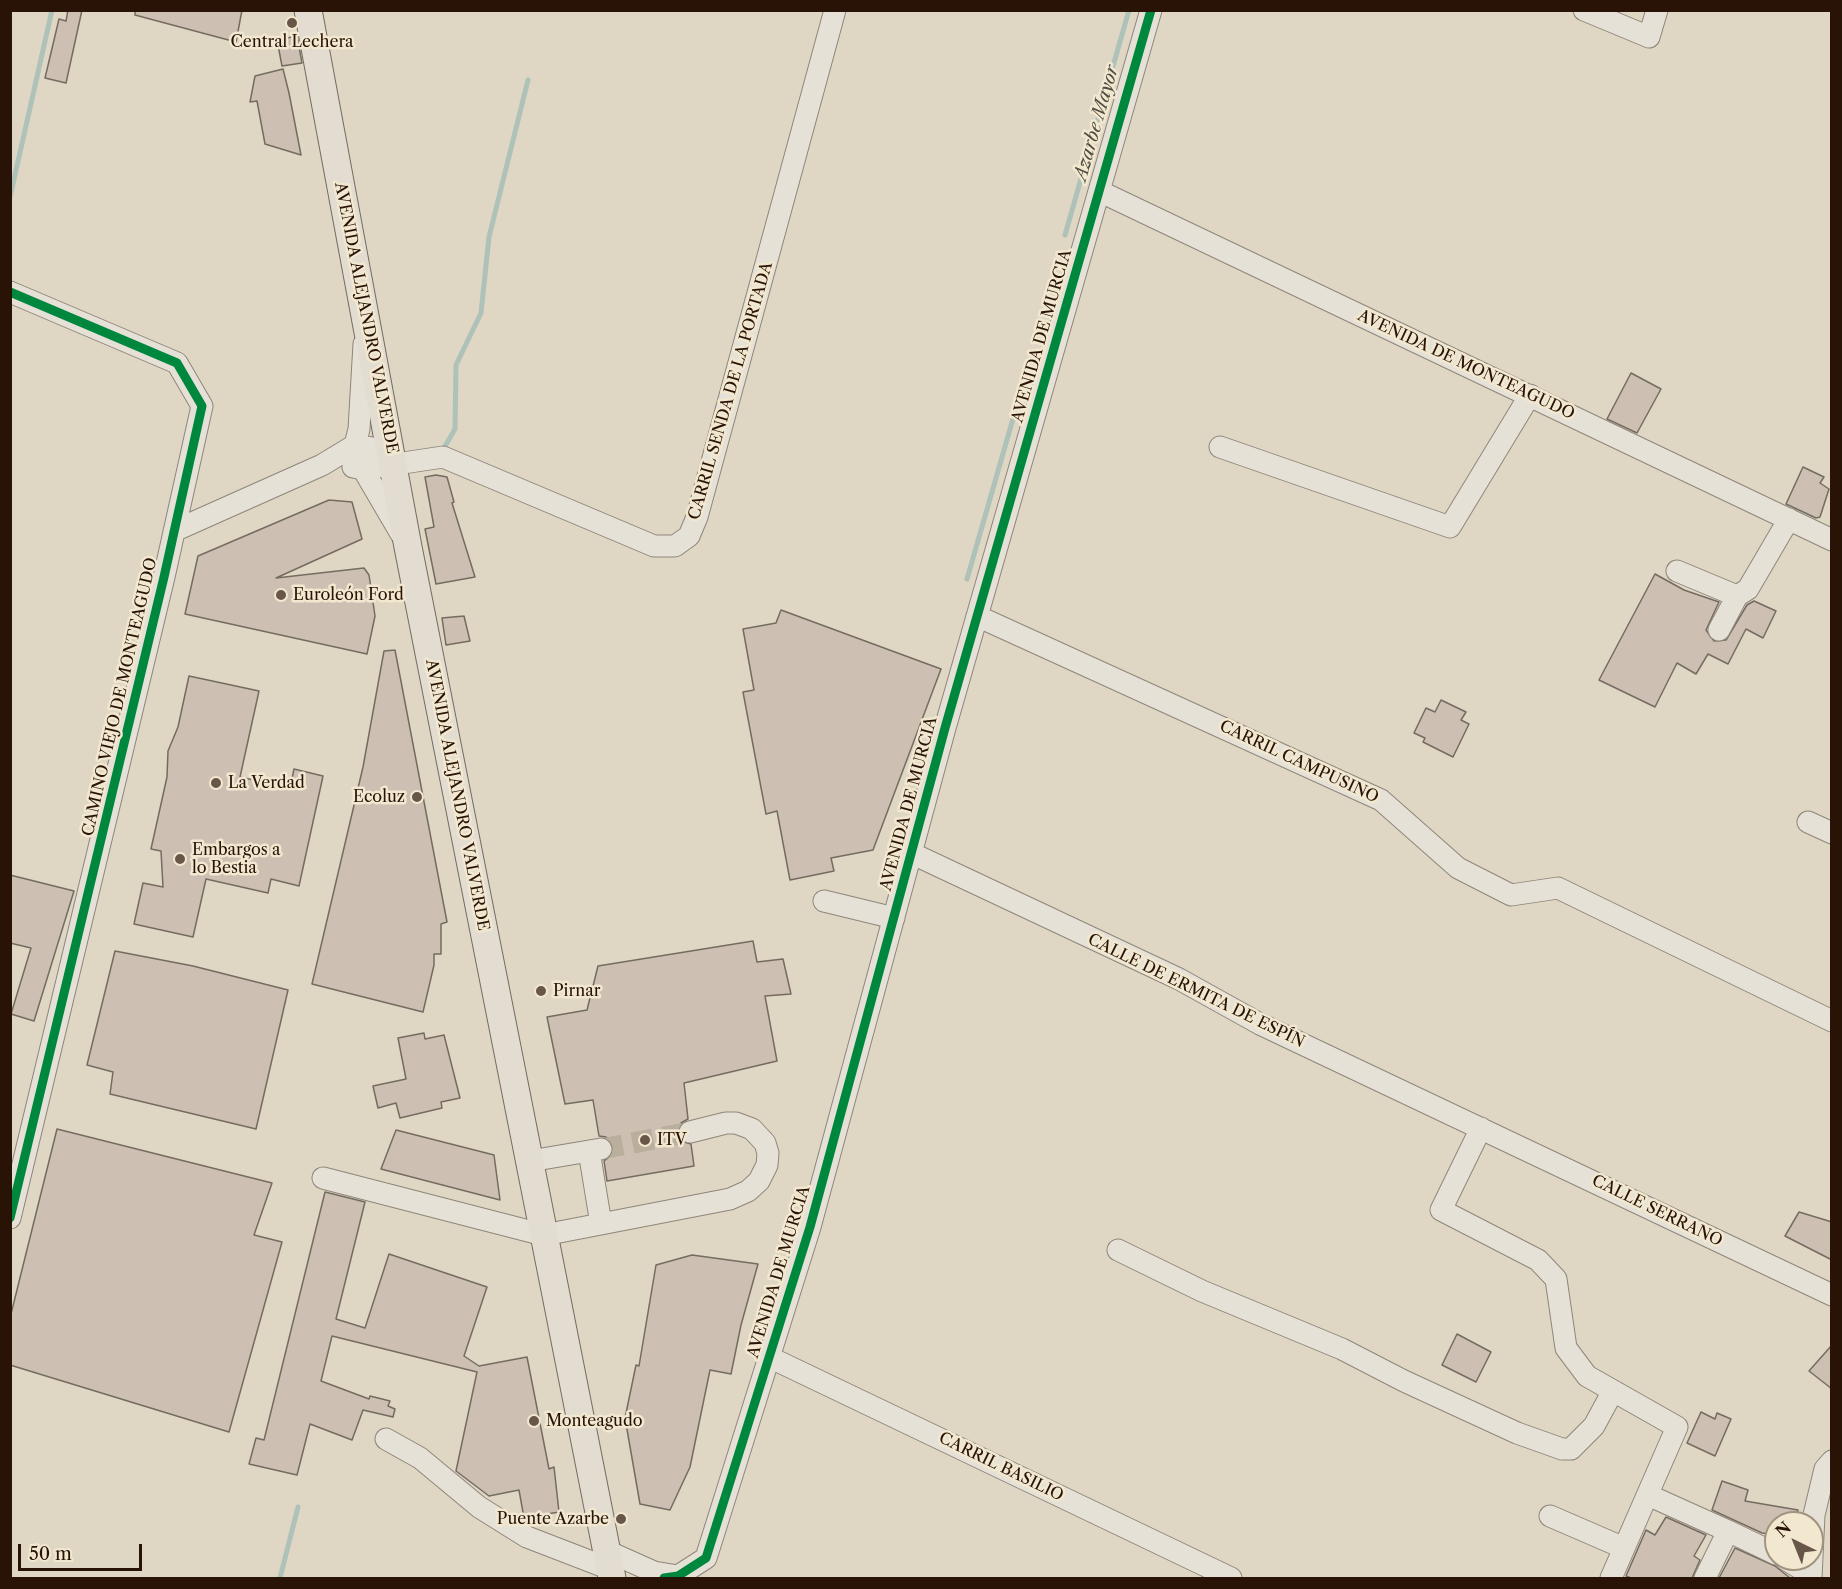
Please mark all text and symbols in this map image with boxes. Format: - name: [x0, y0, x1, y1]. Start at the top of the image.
- marker: Central Lechera: [285, 16, 299, 30]
- place label: Central Lechera: [230, 32, 354, 52]
- water label: Azarbe Mayor: [1070, 63, 1124, 183]
- street label: AVENIDA ALEJANDRO VALVERDE: [330, 180, 402, 456]
- street label: AVENIDA DE MURCIA: [1008, 247, 1076, 425]
- street label: CARRIL SENDA DE LA PORTADA: [685, 260, 777, 522]
- street label: AVENIDA DE MONTEAGUDO: [1354, 306, 1578, 424]
- street label: CAMINO VIEJO DE MONTEAGUDO: [79, 556, 161, 838]
- place label: Euroleón Ford: [293, 585, 404, 605]
- marker: Euroleón Ford: [274, 588, 288, 602]
- street label: AVENIDA ALEJANDRO VALVERDE: [421, 657, 493, 933]
- street label: AVENIDA DE MURCIA: [877, 715, 941, 893]
- street label: CARRIL CAMPUSINO: [1216, 717, 1382, 807]
- place label: La Verdad: [228, 773, 305, 793]
- marker: La Verdad: [209, 776, 223, 790]
- place label: Ecoluz: [353, 787, 405, 807]
- marker: Ecoluz: [410, 790, 424, 804]
- place label: Embargos a lo Bestia: [192, 840, 281, 878]
- marker: Embargos a lo Bestia: [173, 852, 187, 866]
- street label: CALLE DE ERMITA DE ESPÍN: [1084, 930, 1308, 1052]
- place label: Pirnar: [553, 981, 600, 1001]
- marker: Pirnar: [534, 984, 548, 998]
- place label: ITV: [657, 1130, 687, 1150]
- marker: ITV: [638, 1133, 652, 1147]
- street label: CALLE SERRANO: [1589, 1171, 1725, 1251]
- street label: AVENIDA DE MURCIA: [744, 1183, 814, 1361]
- place label: Monteagudo: [546, 1411, 643, 1431]
- marker: Monteagudo: [527, 1414, 541, 1428]
- street label: CARRIL BASILIO: [936, 1429, 1066, 1505]
- place label: Puente Azarbe: [497, 1509, 609, 1529]
- north arrow: [1764, 1511, 1824, 1571]
- marker: Puente Azarbe: [614, 1512, 628, 1526]
- text: N: [1771, 1517, 1795, 1541]
- scale bar: [21, 1532, 146, 1570]
- text: 50 m: [29, 1543, 72, 1565]

